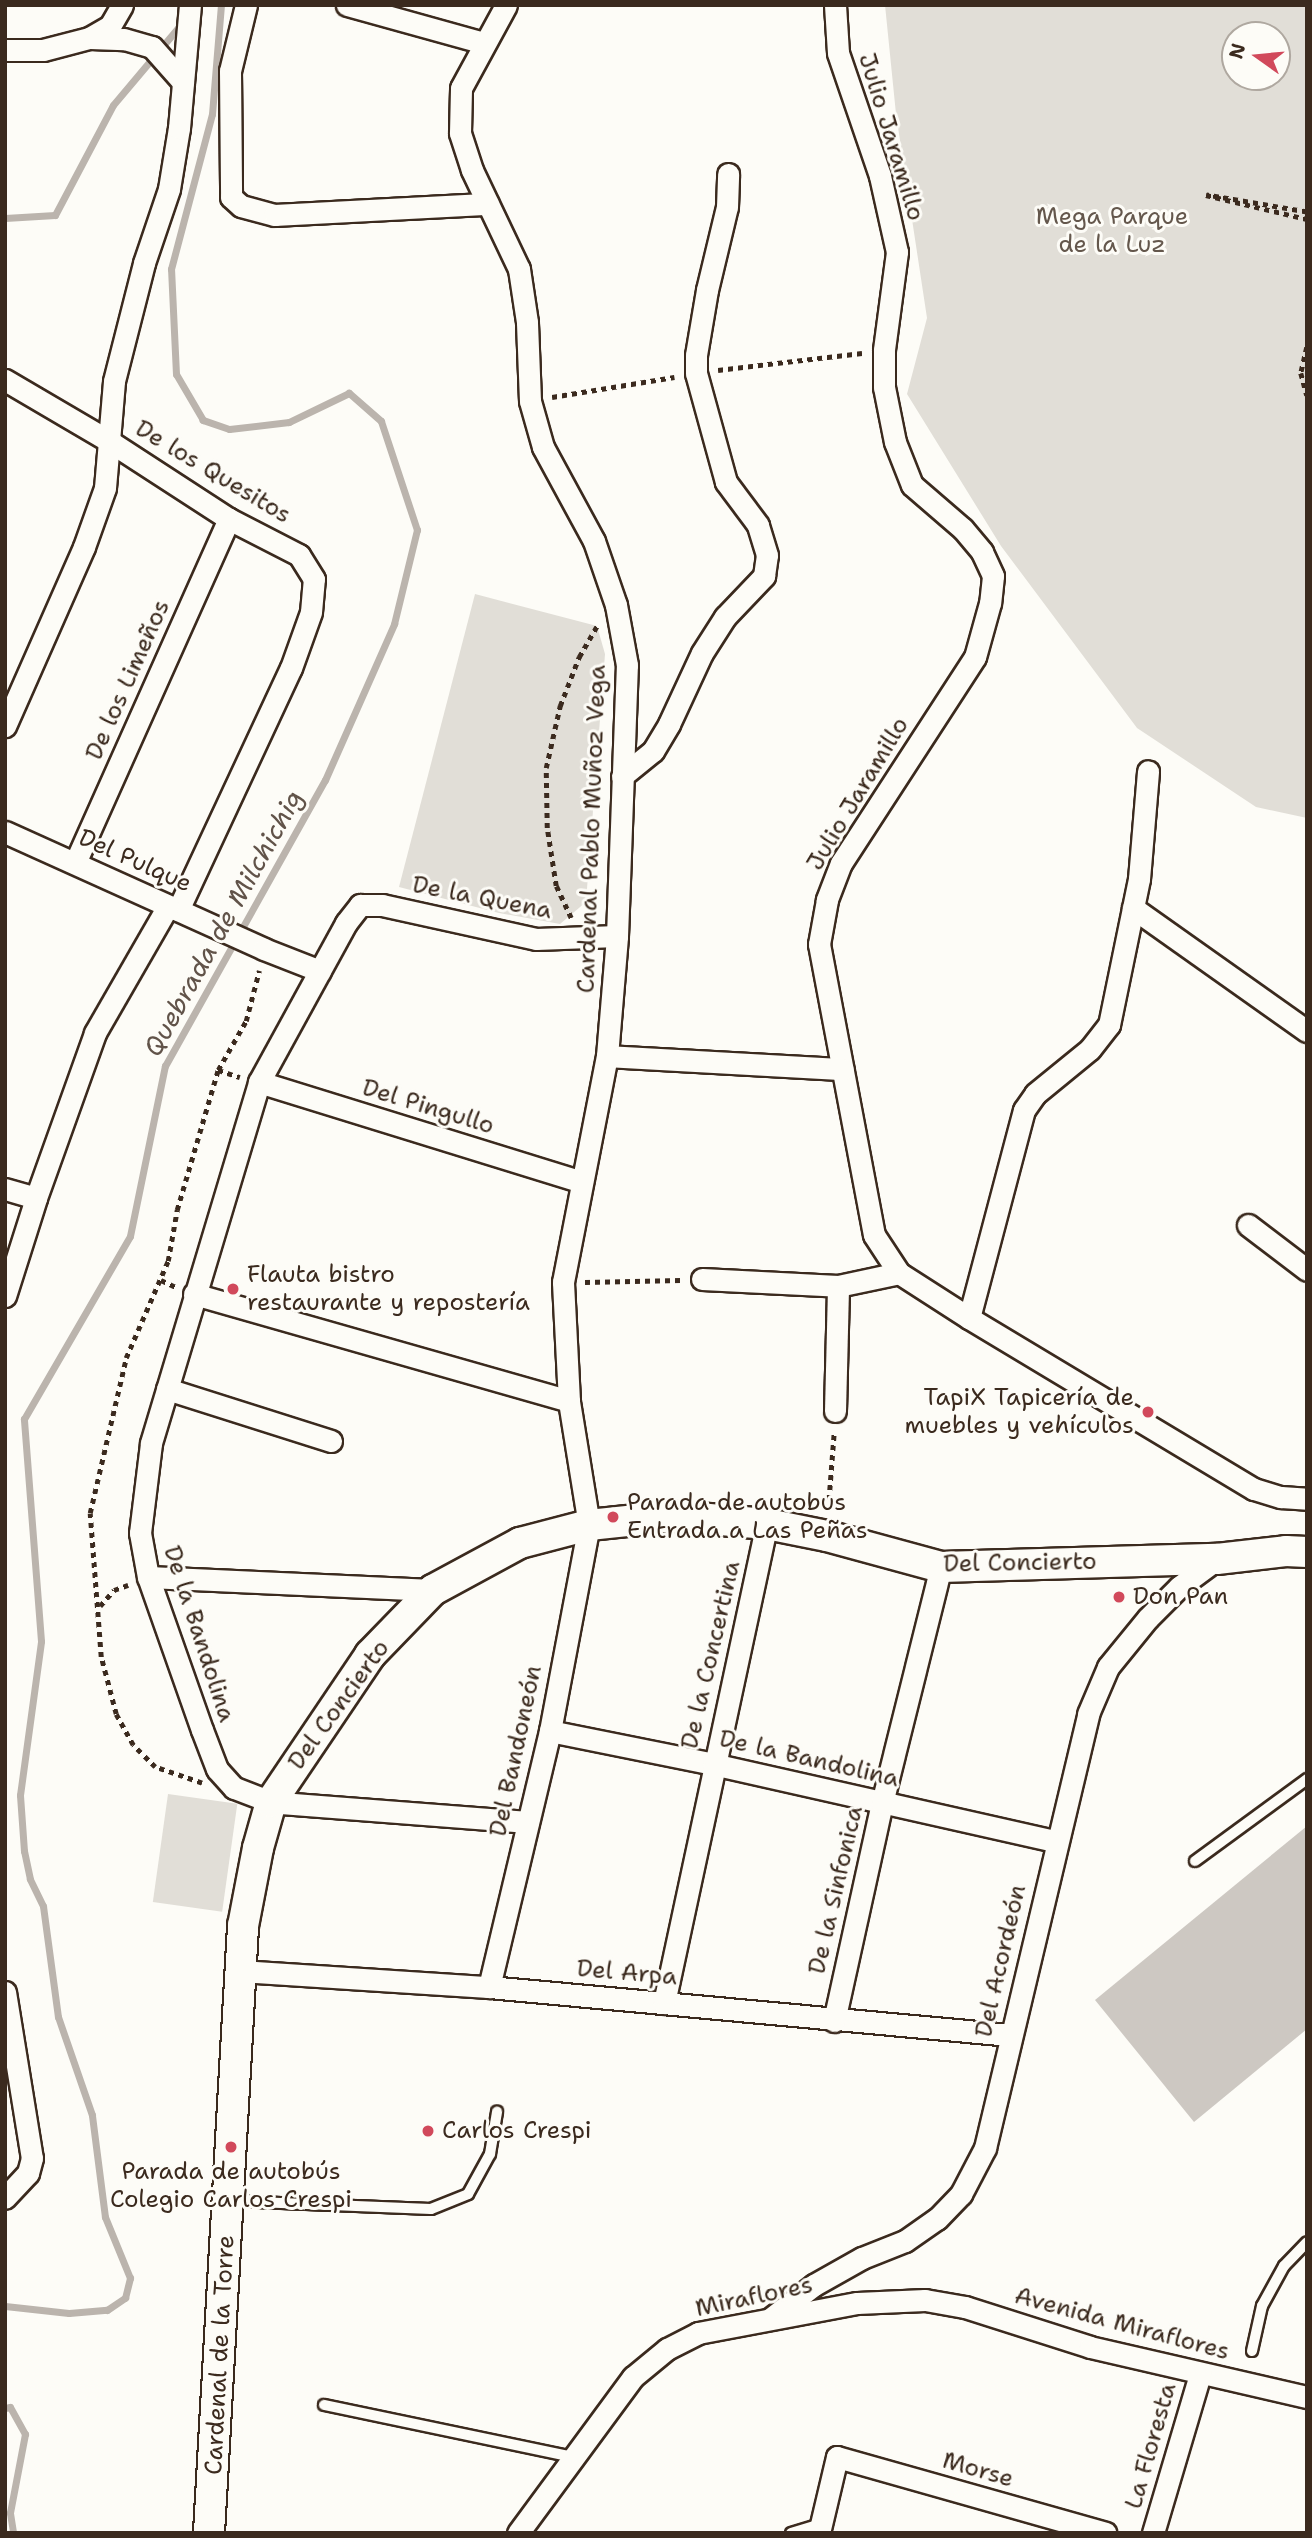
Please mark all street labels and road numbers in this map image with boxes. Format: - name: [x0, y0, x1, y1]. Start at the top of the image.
- street label: Julio Jaramillo: [852, 50, 930, 224]
- street label: De los Quesitos: [130, 414, 296, 530]
- street label: De los Limeños: [80, 596, 176, 764]
- street label: Cardenal Pablo Muñoz Vega: [572, 664, 612, 994]
- street label: Julio Jaramillo: [801, 712, 915, 876]
- street label: Del Pulque: [74, 823, 196, 899]
- street label: De la Quena: [410, 870, 554, 926]
- street label: Del Pingullo: [359, 1073, 497, 1141]
- street label: De la Bandolina: [157, 1542, 241, 1726]
- street label: Del Concierto: [943, 1547, 1097, 1579]
- street label: De la Concertina: [675, 1558, 747, 1752]
- street label: Del Concierto: [282, 1635, 396, 1775]
- street label: Del Bandoneón: [484, 1663, 548, 1839]
- street label: De la Bandolina: [716, 1724, 902, 1794]
- street label: De la Sinfonica: [803, 1803, 869, 1977]
- street label: Del Acordeón: [969, 1882, 1033, 2040]
- street label: Del Arpa: [576, 1954, 678, 1992]
- street label: Cardenal de la Torre: [199, 2234, 241, 2476]
- street label: Miraflores: [693, 2271, 815, 2323]
- street label: Avenida Miraflores: [1011, 2281, 1233, 2367]
- street label: La Floresta: [1119, 2380, 1183, 2512]
- street label: Morse: [939, 2446, 1017, 2494]

